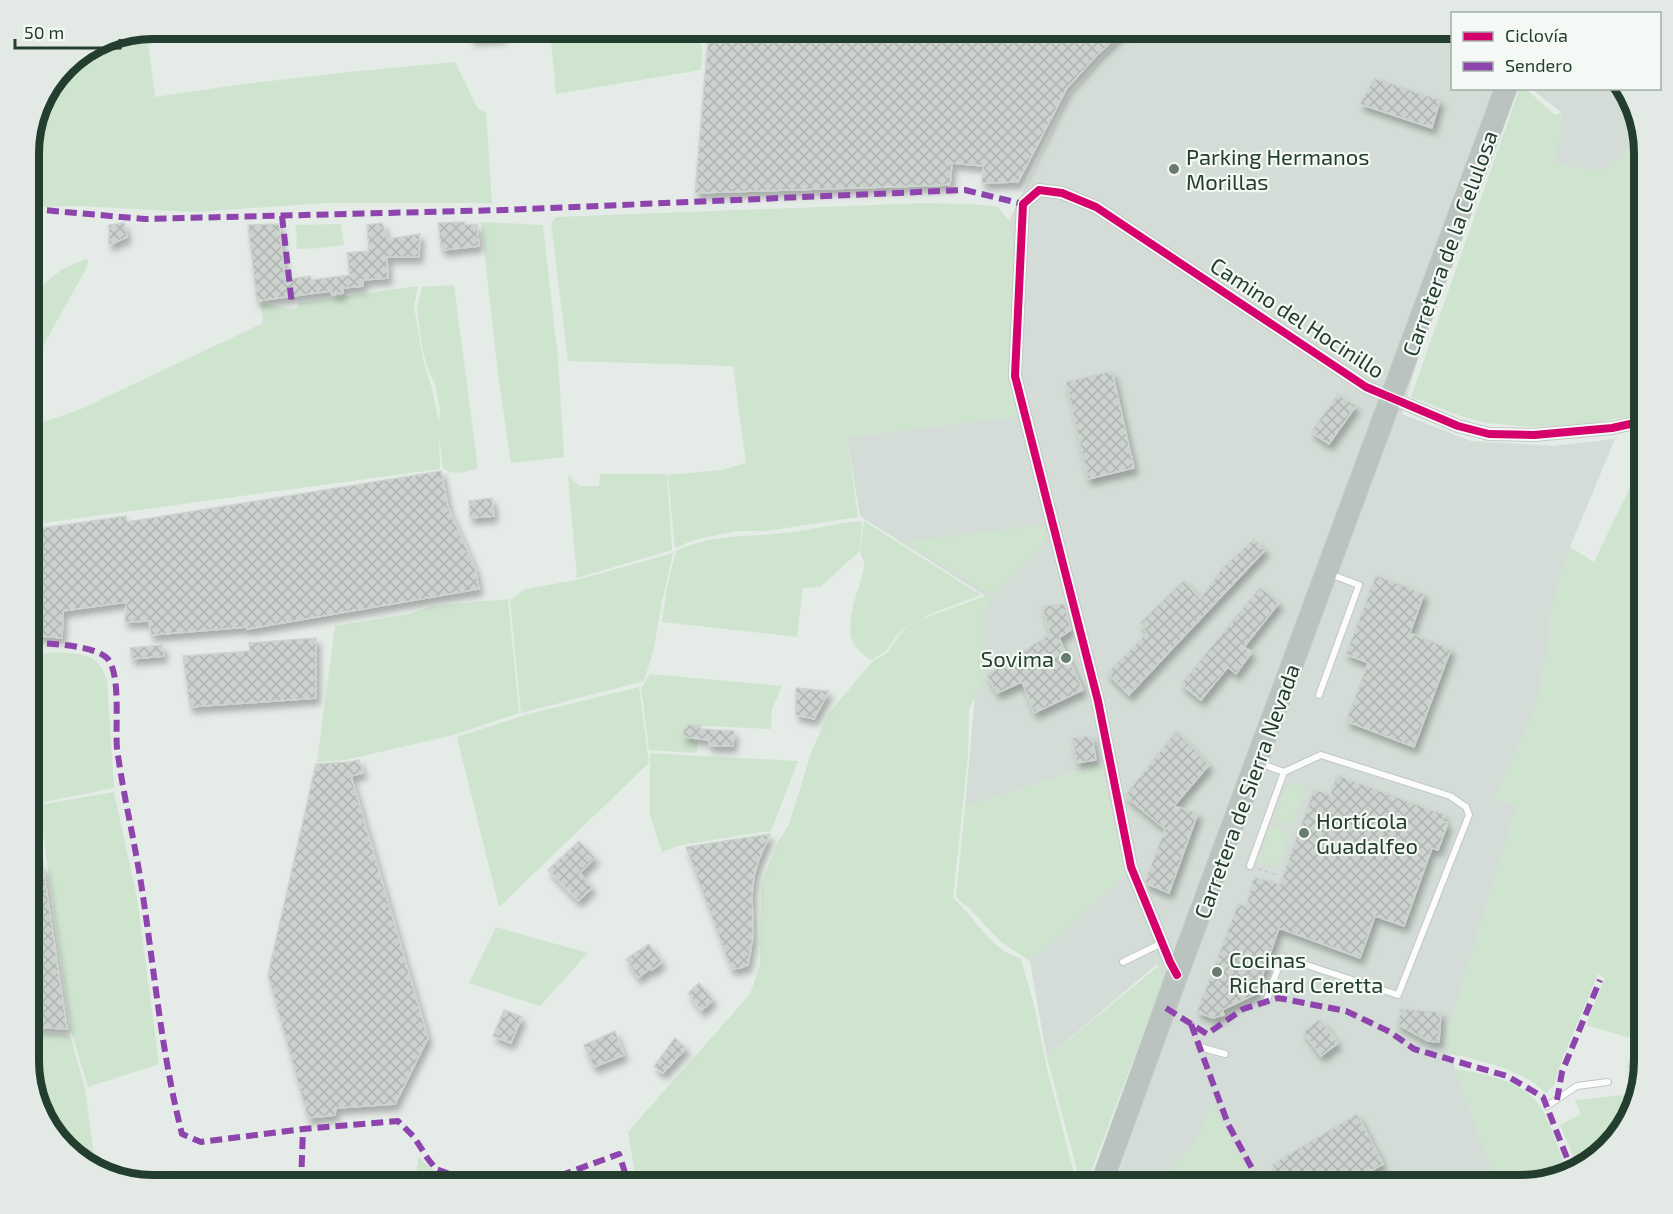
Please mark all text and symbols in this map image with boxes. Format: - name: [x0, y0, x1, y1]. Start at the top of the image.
- scale bar: [15, 12, 120, 50]
- legend: [1451, 12, 1661, 90]
- text: 50 m: [24, 21, 64, 43]
- text: Ciclovía: [1505, 24, 1568, 46]
- text: Sendero: [1505, 54, 1572, 76]
- street label: Carretera de la Celulosa: [1396, 127, 1502, 359]
- place label: Parking Hermanos Morillas: [1186, 143, 1370, 194]
- marker: Parking Hermanos Morillas: [1167, 162, 1181, 176]
- street label: Camino del Hocinillo: [1206, 251, 1390, 383]
- place label: Sovima: [981, 645, 1054, 671]
- marker: Sovima: [1059, 651, 1073, 665]
- street label: Carretera de Sierra Nevada: [1188, 660, 1304, 922]
- place label: Hortícola Guadalfeo: [1316, 807, 1418, 858]
- marker: Hortícola Guadalfeo: [1297, 826, 1311, 840]
- place label: Cocinas Richard Ceretta: [1229, 946, 1383, 997]
- marker: Cocinas Richard Ceretta: [1210, 965, 1224, 979]

